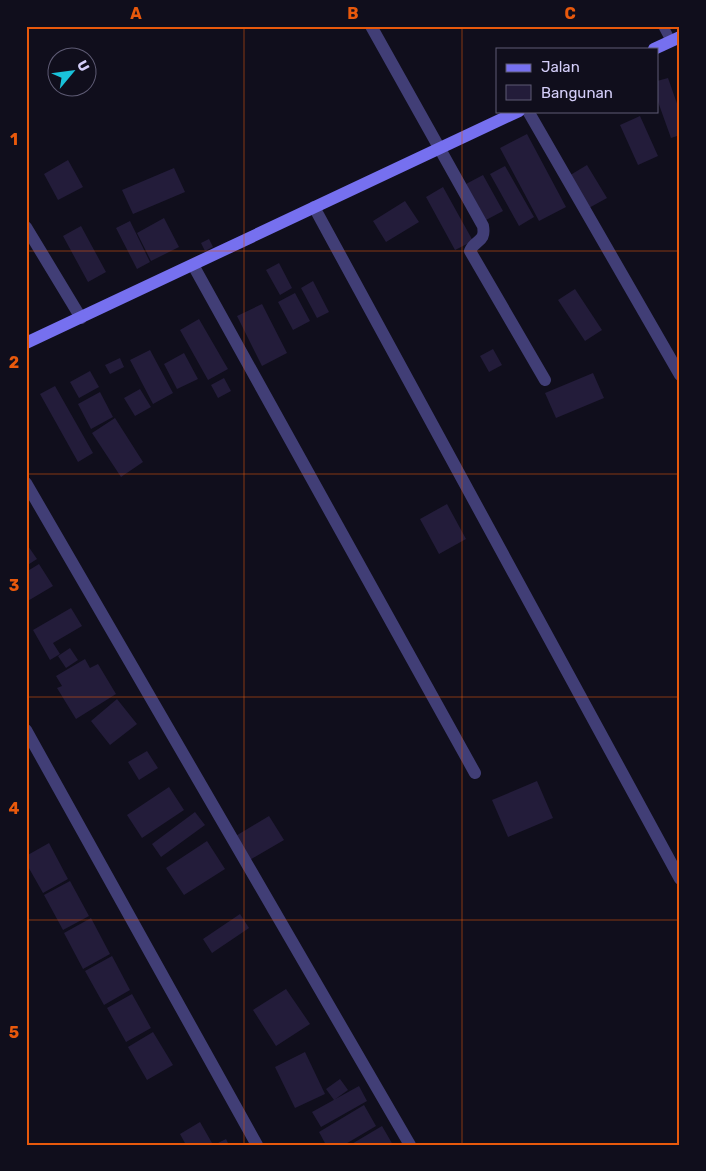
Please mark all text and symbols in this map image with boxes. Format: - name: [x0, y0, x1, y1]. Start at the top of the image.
- text: A: [130, 4, 142, 23]
- text: B: [347, 4, 359, 23]
- text: C: [564, 4, 576, 23]
- north arrow: [48, 48, 98, 98]
- legend: [496, 48, 658, 112]
- text: U: [73, 57, 93, 75]
- text: Jalan: [541, 58, 580, 76]
- text: Bangunan: [541, 84, 613, 102]
- text: 1: [10, 130, 18, 149]
- text: 2: [9, 353, 19, 372]
- text: 3: [9, 576, 19, 595]
- text: 4: [9, 799, 20, 818]
- text: 5: [9, 1023, 19, 1042]

